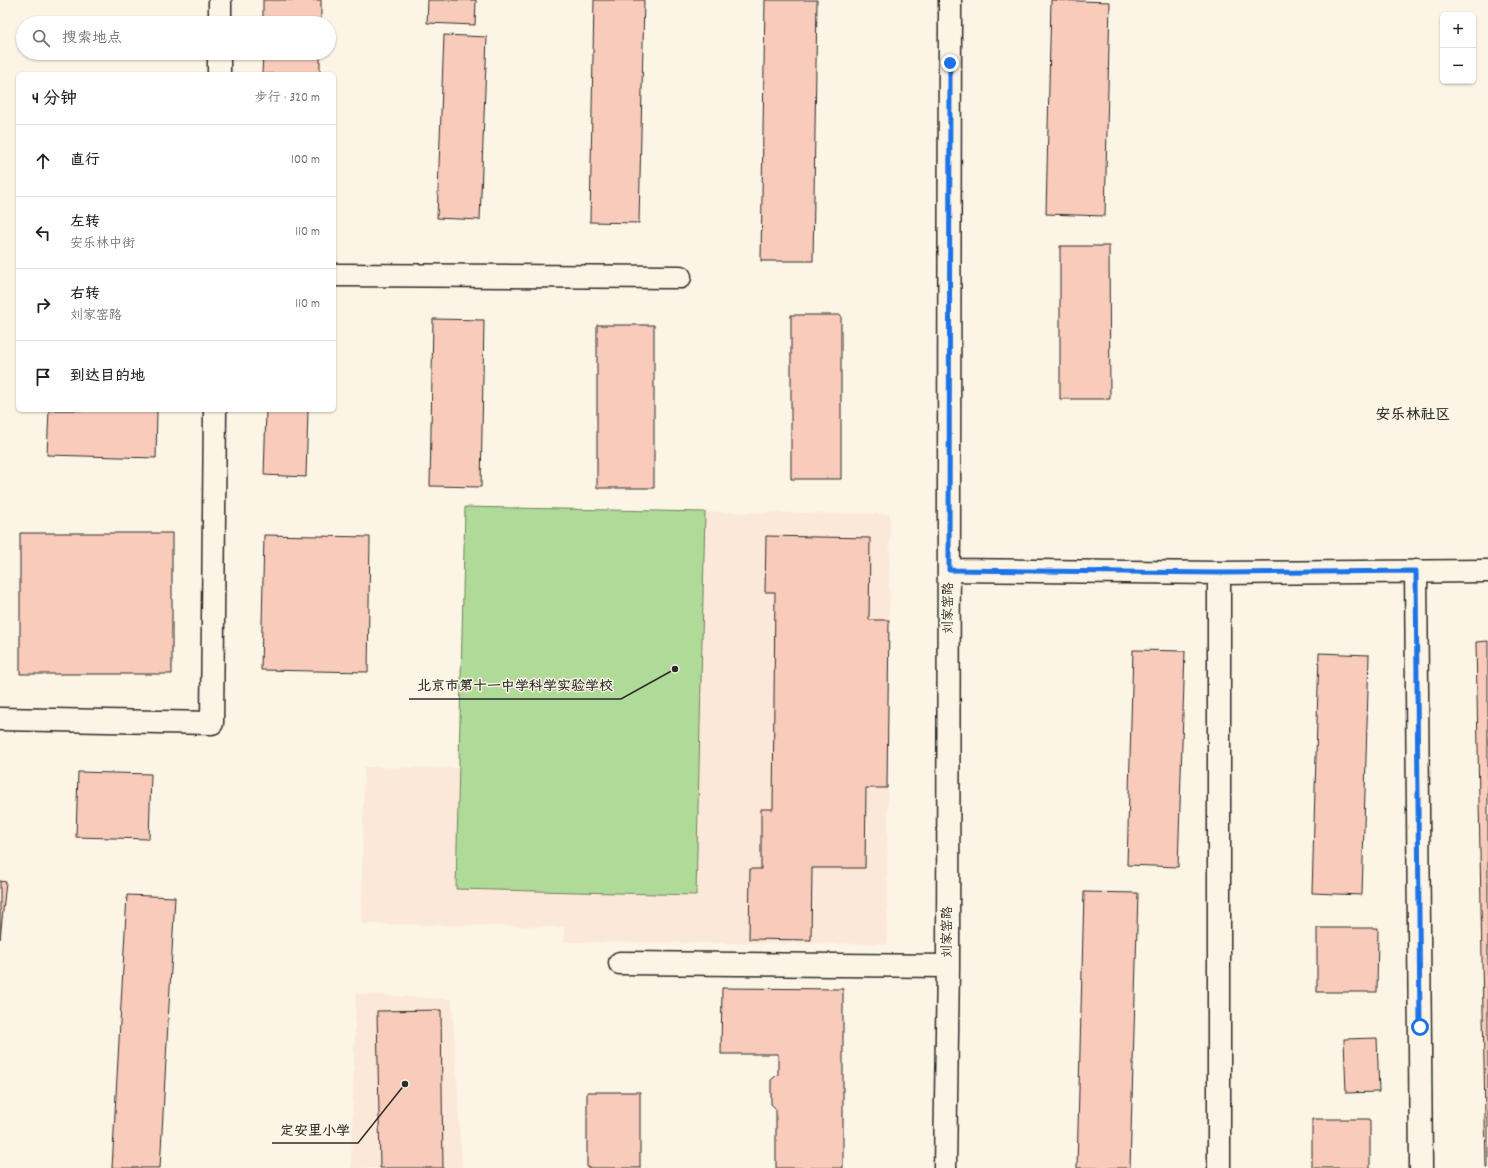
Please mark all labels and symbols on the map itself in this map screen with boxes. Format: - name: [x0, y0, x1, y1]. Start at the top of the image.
- route end: [941, 54, 959, 72]
- district label: 安乐林社区: [1375, 405, 1451, 427]
- street label: 刘家窑路: [940, 582, 959, 634]
- callout: 北京市第十一中学科学实验学校: [409, 673, 621, 699]
- text: 北京市第十一中学科学实验学校: [417, 677, 613, 697]
- street label: 刘家窑路: [939, 906, 958, 958]
- route start: [1411, 1018, 1429, 1036]
- callout: 定安里小学: [272, 1117, 358, 1143]
- text: 定安里小学: [280, 1122, 350, 1142]

